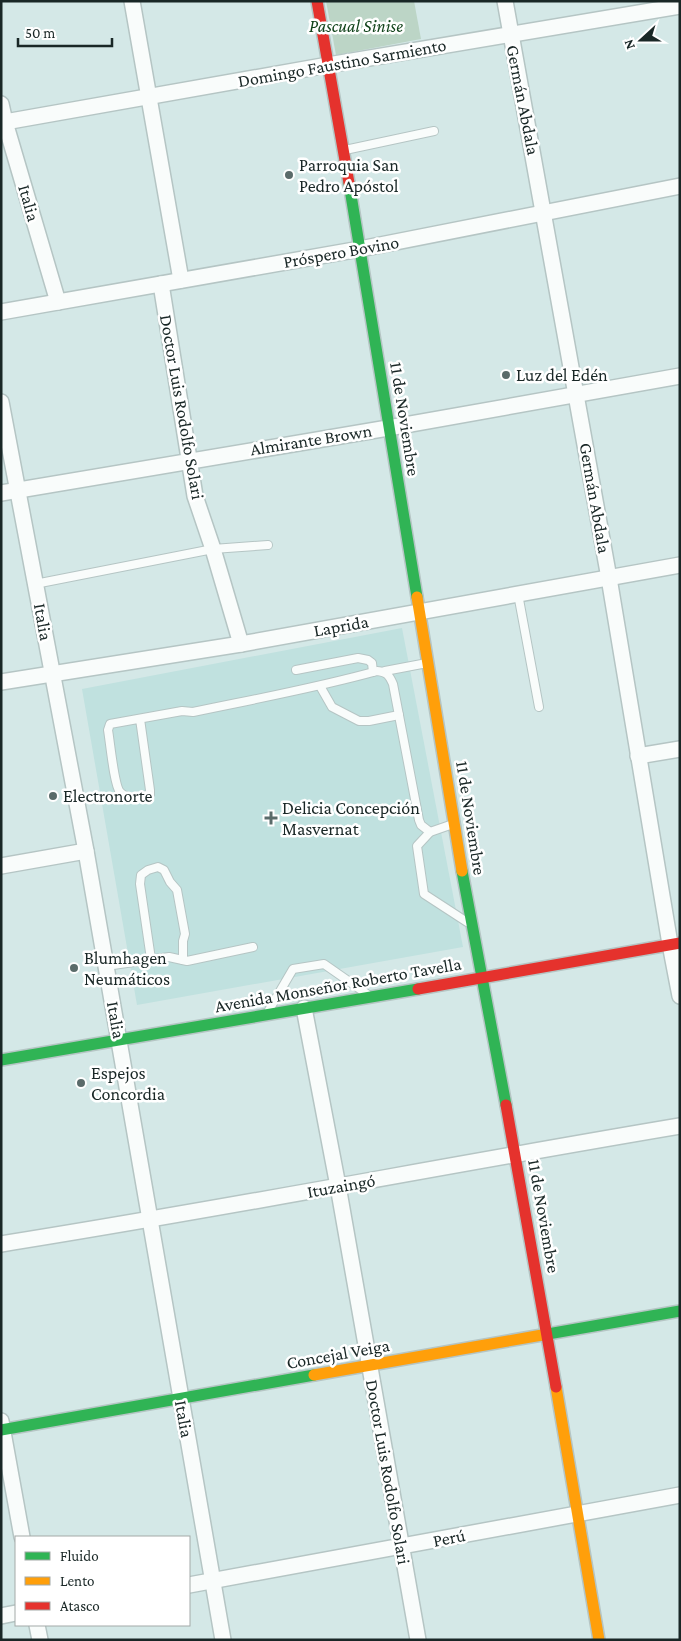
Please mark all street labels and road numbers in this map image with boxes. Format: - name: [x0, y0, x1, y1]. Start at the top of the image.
- street label: Domingo Faustino Sarmiento: [236, 35, 448, 91]
- street label: Germán Abdala: [503, 43, 543, 157]
- street label: Italia: [14, 182, 44, 224]
- street label: Próspero Bovino: [282, 232, 400, 272]
- street label: Doctor Luis Rodolfo Solari: [156, 313, 208, 501]
- street label: 11 de Noviembre: [386, 360, 424, 478]
- street label: Almirante Brown: [249, 420, 374, 459]
- street label: Germán Abdala: [575, 441, 615, 555]
- street label: Italia: [30, 602, 56, 642]
- street label: Laprida: [312, 611, 370, 641]
- street label: 11 de Noviembre: [452, 759, 490, 877]
- street label: Avenida Monseñor Roberto Tavella: [213, 953, 463, 1017]
- street label: Italia: [103, 1000, 129, 1040]
- street label: 11 de Noviembre: [524, 1157, 564, 1275]
- street label: Ituzaingó: [305, 1170, 377, 1202]
- street label: Concejal Veiga: [285, 1335, 391, 1374]
- street label: Doctor Luis Rodolfo Solari: [362, 1378, 414, 1566]
- street label: Italia: [171, 1399, 197, 1439]
- street label: Perú: [431, 1525, 467, 1551]

